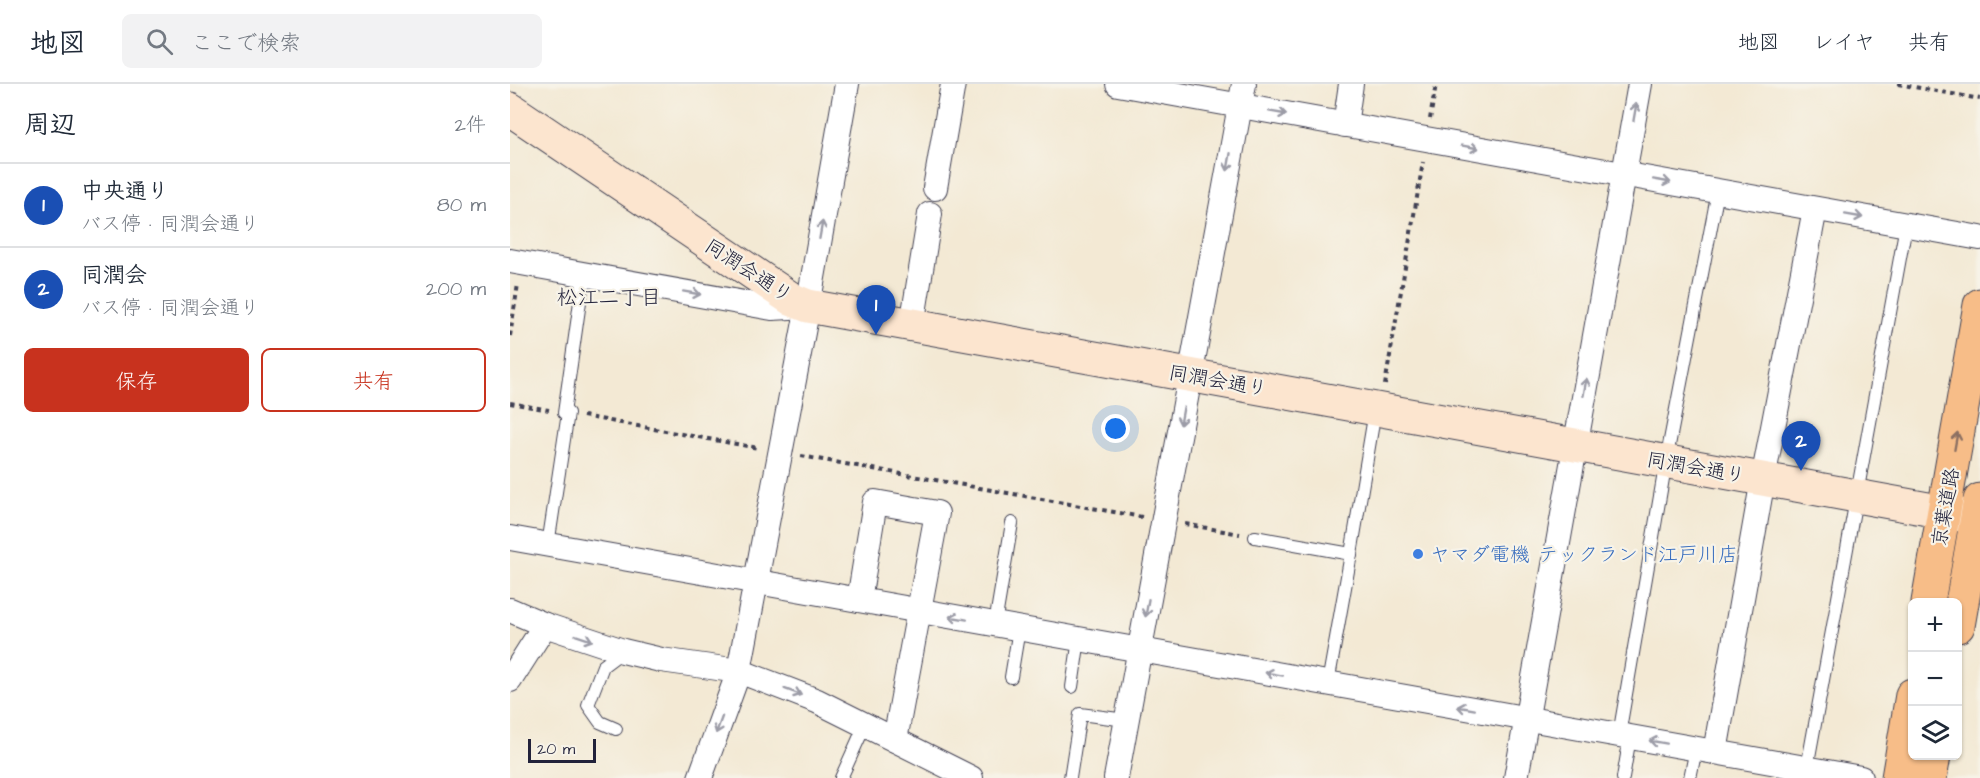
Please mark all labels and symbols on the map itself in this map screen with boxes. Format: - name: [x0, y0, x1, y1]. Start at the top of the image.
- one-way arrow: [1630, 103, 1641, 123]
- one-way arrow: [1268, 108, 1288, 119]
- one-way arrow: [1460, 142, 1480, 153]
- one-way arrow: [1223, 152, 1234, 172]
- one-way arrow: [1652, 176, 1672, 187]
- one-way arrow: [1844, 211, 1864, 222]
- one-way arrow: [816, 221, 827, 240]
- street label: 同潤会通り: [699, 232, 798, 310]
- district label: 松江二丁目: [557, 283, 662, 312]
- pin: 1: [856, 286, 896, 335]
- one-way arrow: [681, 288, 701, 299]
- street label: 同潤会通り: [1166, 359, 1269, 403]
- one-way arrow: [1580, 377, 1591, 397]
- one-way arrow: [1176, 406, 1187, 425]
- your location: [1101, 414, 1130, 443]
- pin: 2: [1782, 422, 1820, 471]
- one-way arrow: [1951, 432, 1962, 452]
- street label: 同潤会通り: [1644, 446, 1747, 490]
- street label: 京葉道路: [1925, 465, 1967, 549]
- place label: ヤマダ電機 テックランド江戸川店: [1430, 541, 1738, 569]
- marker: ヤマダ電機 テックランド江戸川店: [1411, 547, 1425, 561]
- one-way arrow: [1141, 597, 1152, 617]
- one-way arrow: [949, 612, 969, 623]
- one-way arrow: [574, 633, 593, 644]
- one-way arrow: [1265, 668, 1285, 679]
- one-way arrow: [784, 687, 802, 698]
- one-way arrow: [1457, 702, 1477, 713]
- one-way arrow: [713, 715, 724, 734]
- scale bar: [528, 736, 596, 764]
- one-way arrow: [1649, 736, 1669, 747]

